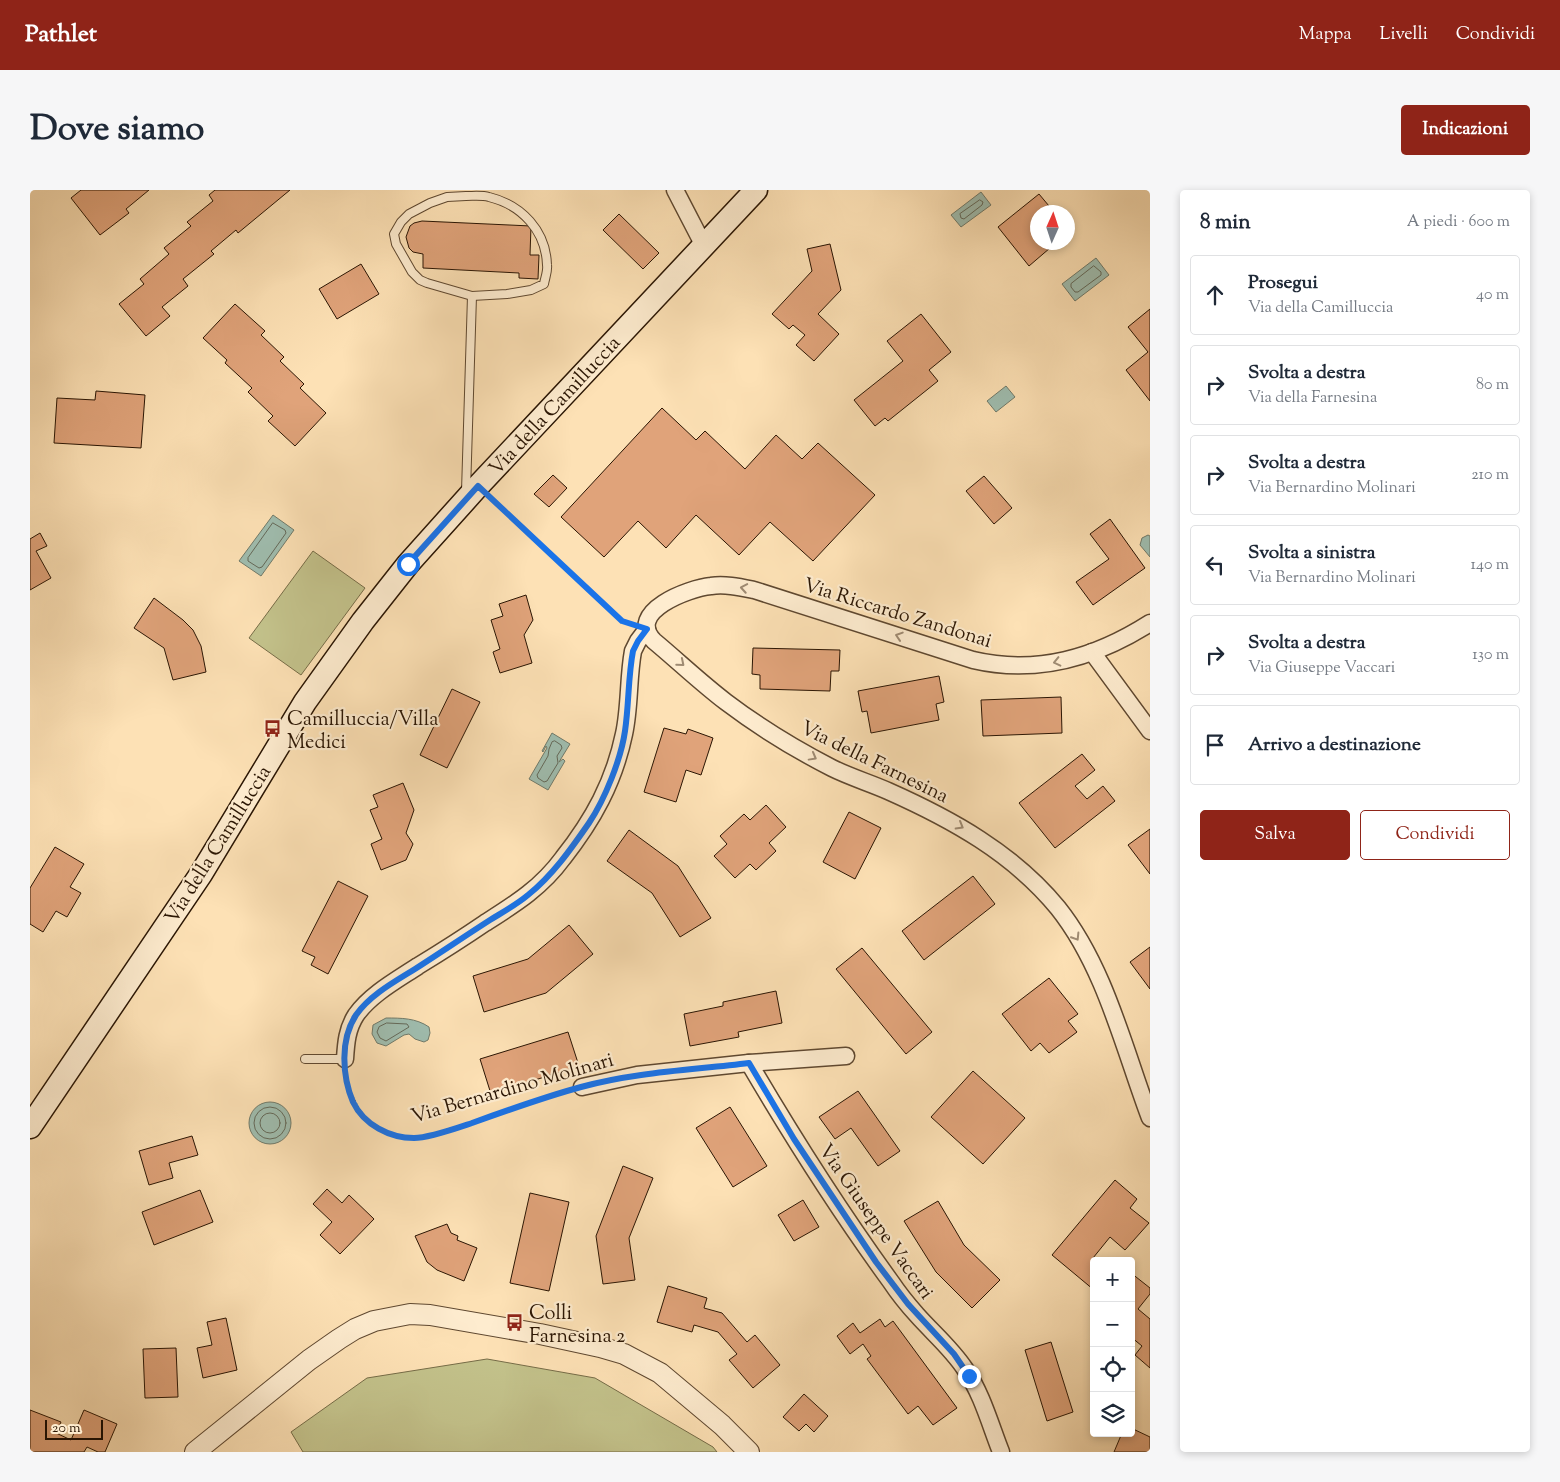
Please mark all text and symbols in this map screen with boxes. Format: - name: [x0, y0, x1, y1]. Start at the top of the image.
- text: Pathlet: [25, 18, 97, 52]
- text: Mappa: [1299, 22, 1352, 48]
- text: Livelli: [1380, 22, 1428, 48]
- text: Condividi: [1456, 22, 1535, 48]
- text: Dove siamo: [30, 105, 204, 156]
- button: Indicazioni: [1401, 105, 1530, 155]
- north arrow: [1030, 205, 1075, 250]
- text: 8 min: [1200, 208, 1251, 238]
- text: A piedi · 600 m: [1407, 211, 1510, 234]
- text: Prosegui: [1248, 270, 1318, 297]
- icon: ahead: [1201, 281, 1229, 309]
- text: 40 m: [1476, 284, 1509, 307]
- text: Via della Camilluccia: [1248, 297, 1393, 320]
- street label: Via della Camilluccia: [483, 330, 628, 483]
- text: Svolta a destra: [1248, 360, 1365, 387]
- icon: right: [1201, 371, 1229, 399]
- text: 80 m: [1476, 374, 1509, 397]
- text: Via della Farnesina: [1248, 387, 1377, 410]
- text: Svolta a destra: [1248, 450, 1365, 477]
- icon: right: [1201, 461, 1229, 489]
- text: 210 m: [1471, 464, 1509, 487]
- text: Via Bernardino Molinari: [1248, 477, 1416, 500]
- text: Svolta a sinistra: [1248, 540, 1376, 567]
- icon: left: [1201, 551, 1229, 579]
- route start: [397, 553, 420, 576]
- text: 140 m: [1471, 554, 1509, 577]
- text: Via Bernardino Molinari: [1248, 567, 1416, 590]
- street label: Via Riccardo Zandonai: [799, 572, 995, 657]
- one-way arrow: [740, 583, 748, 593]
- text: Svolta a destra: [1248, 630, 1365, 657]
- one-way arrow: [895, 632, 904, 642]
- icon: right: [1201, 641, 1229, 669]
- text: 130 m: [1472, 644, 1509, 667]
- one-way arrow: [1053, 656, 1062, 667]
- text: Via Giuseppe Vaccari: [1248, 657, 1395, 680]
- one-way arrow: [675, 658, 684, 667]
- place label: Camilluccia/Villa Medici: [287, 706, 439, 758]
- street label: Via della Farnesina: [795, 715, 953, 812]
- bus stop icon: Camilluccia/Villa Medici: [263, 719, 283, 739]
- icon: arrive: [1201, 731, 1229, 759]
- text: Arrivo a destinazione: [1248, 732, 1421, 759]
- one-way arrow: [807, 751, 816, 761]
- street label: Via della Camilluccia: [159, 761, 280, 930]
- button: Salva: [1200, 810, 1350, 860]
- button: Condividi: [1360, 810, 1510, 860]
- one-way arrow: [954, 820, 963, 830]
- one-way arrow: [1070, 931, 1080, 940]
- street label: Via Bernardino Molinari: [408, 1046, 618, 1132]
- street label: Via Giuseppe Vaccari: [810, 1139, 940, 1306]
- map controls: [1090, 1257, 1135, 1437]
- button: +: [1090, 1257, 1135, 1302]
- place label: Colli Farnesina 2: [529, 1300, 625, 1352]
- button: −: [1090, 1302, 1135, 1347]
- bus stop icon: Colli Farnesina 2: [505, 1313, 525, 1333]
- button: locate: [1090, 1347, 1135, 1392]
- route end: [958, 1365, 981, 1388]
- button: layers: [1090, 1392, 1135, 1437]
- scale bar: [45, 1417, 102, 1440]
- text: 20 m: [52, 1419, 81, 1439]

